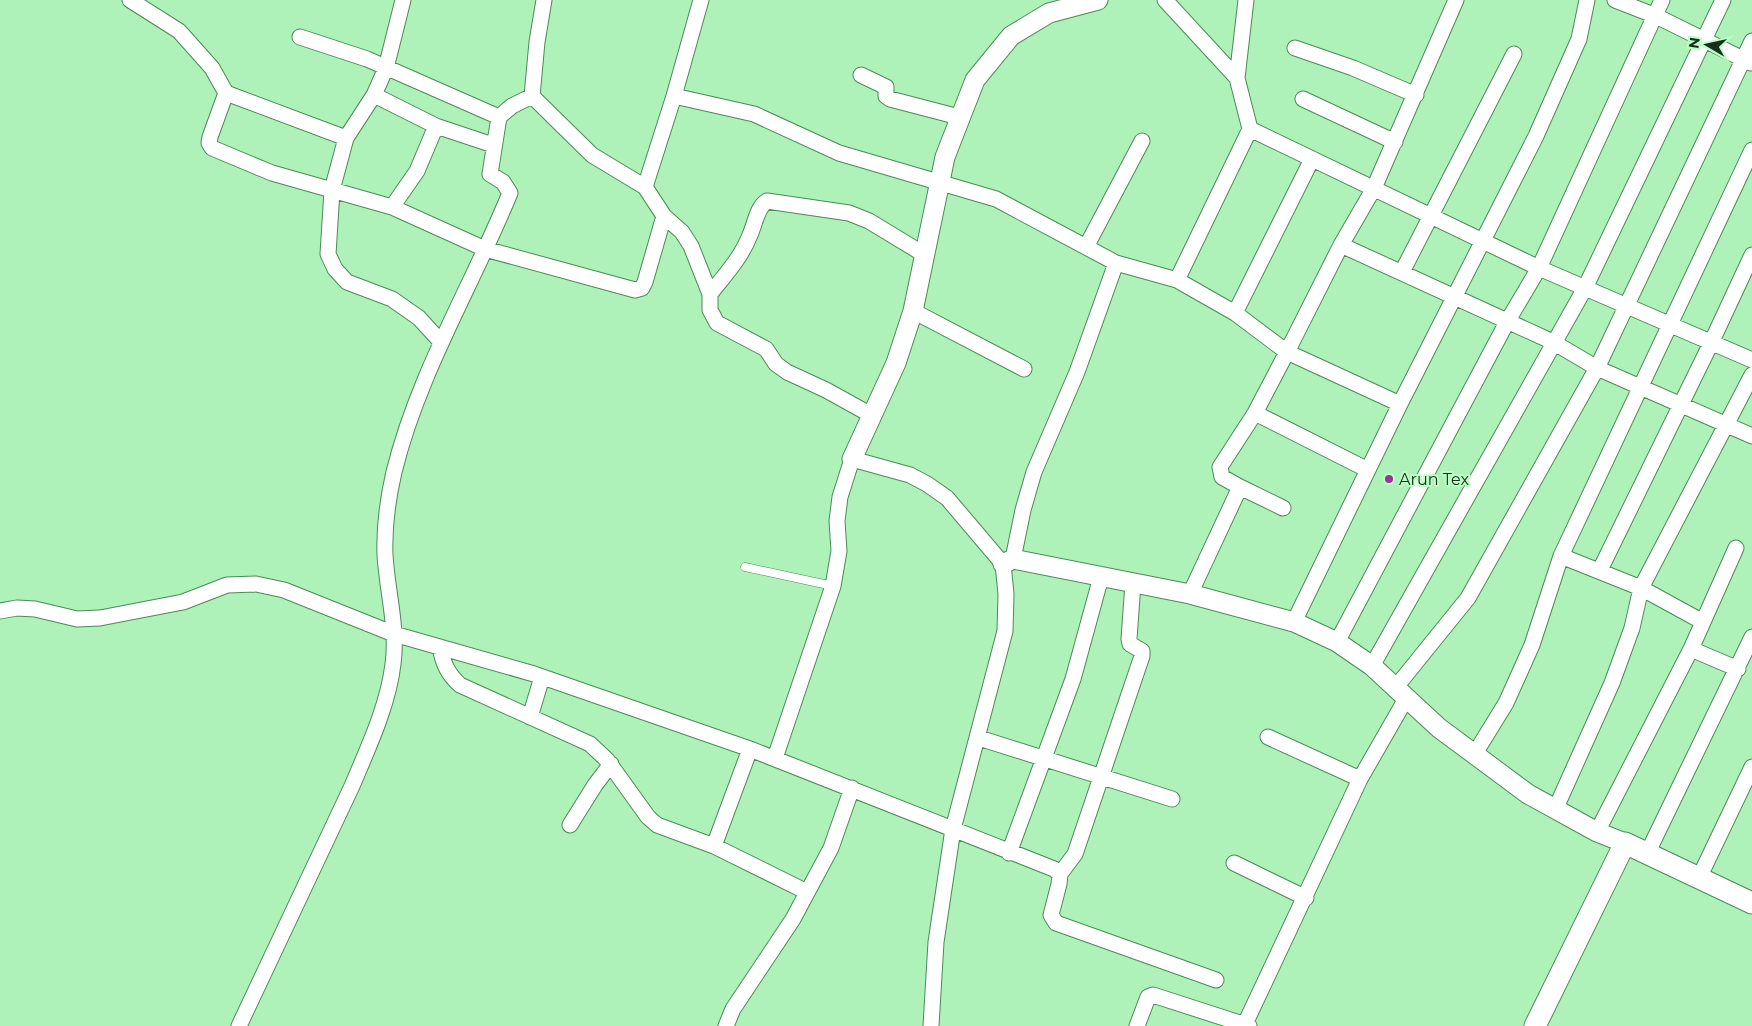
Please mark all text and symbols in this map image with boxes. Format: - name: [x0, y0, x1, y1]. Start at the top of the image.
- north arrow: [1682, 20, 1732, 70]
- text: N: [1684, 36, 1704, 50]
- place label: Arun Tex: [1399, 470, 1469, 489]
- marker: Arun Tex: [1383, 473, 1395, 485]

